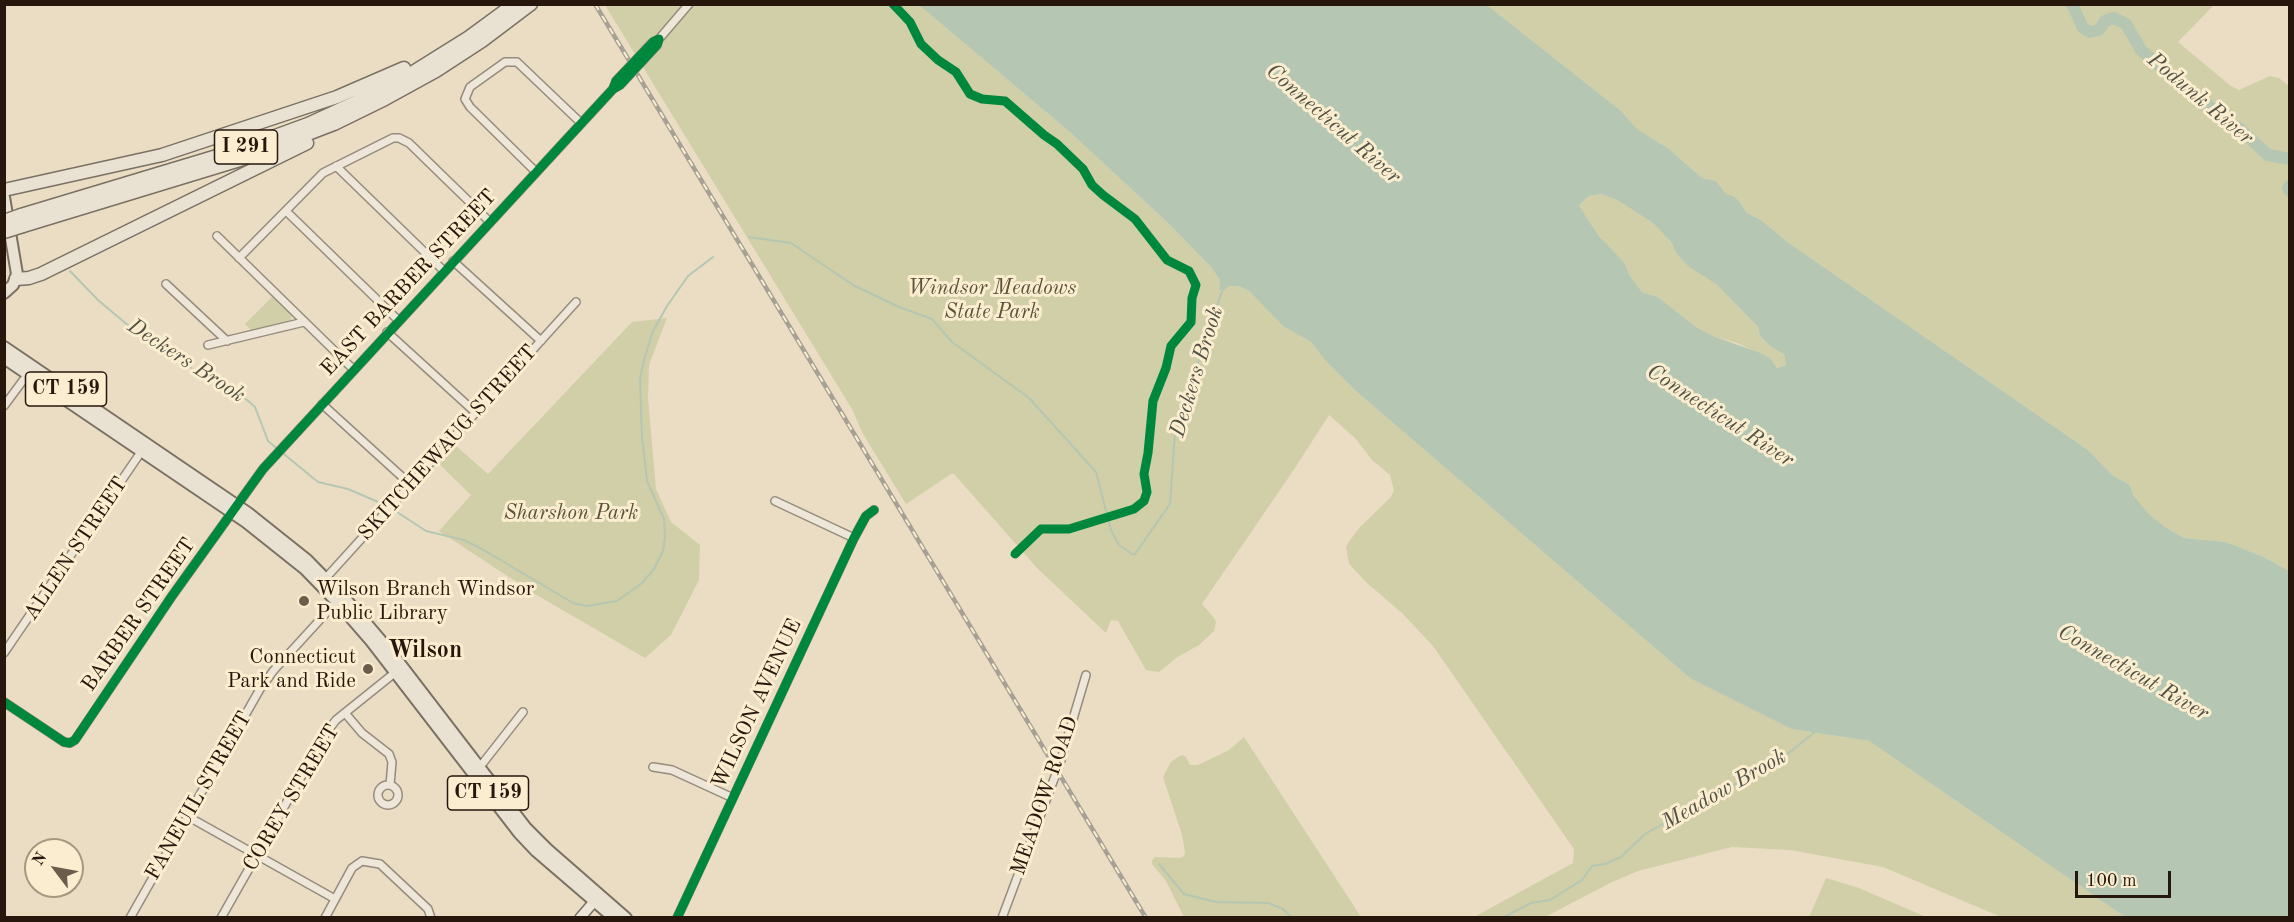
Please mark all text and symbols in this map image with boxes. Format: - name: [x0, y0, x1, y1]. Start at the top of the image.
- water label: Podunk River: [2142, 47, 2258, 151]
- water label: Connecticut River: [1260, 58, 1406, 190]
- road number: I 291: [214, 130, 278, 164]
- street label: EAST BARBER STREET: [316, 184, 502, 382]
- park label: Windsor Meadows State Park: [908, 275, 1076, 325]
- water label: Deckers Brook: [1165, 303, 1229, 441]
- water label: Deckers Brook: [122, 313, 250, 409]
- street label: SKITCHEWAUG STREET: [353, 340, 543, 546]
- water label: Connecticut River: [1642, 359, 1798, 473]
- road number: CT 159: [26, 372, 106, 406]
- street label: ALLEN STREET: [19, 472, 133, 626]
- park label: Sharshon Park: [504, 500, 638, 526]
- street label: BARBER STREET: [77, 533, 201, 697]
- place label: Wilson Branch Windsor Public Library: [316, 576, 534, 626]
- marker: Wilson Branch Windsor Public Library: [297, 594, 311, 608]
- street label: WILSON AVENUE: [707, 615, 807, 793]
- water label: Connecticut River: [2053, 619, 2213, 727]
- district label: Wilson: [388, 637, 462, 665]
- place label: Connecticut Park and Ride: [227, 644, 356, 694]
- marker: Connecticut Park and Ride: [361, 662, 375, 676]
- street label: FANEUIL STREET: [140, 707, 258, 885]
- street label: MEADOW ROAD: [1006, 713, 1084, 879]
- street label: COREY STREET: [238, 720, 346, 876]
- water label: Meadow Brook: [1657, 744, 1791, 836]
- road number: CT 159: [448, 776, 528, 810]
- north arrow: [24, 838, 84, 898]
- text: N: [30, 850, 50, 869]
- scale bar: [2078, 859, 2174, 897]
- text: 100 m: [2086, 872, 2137, 890]

